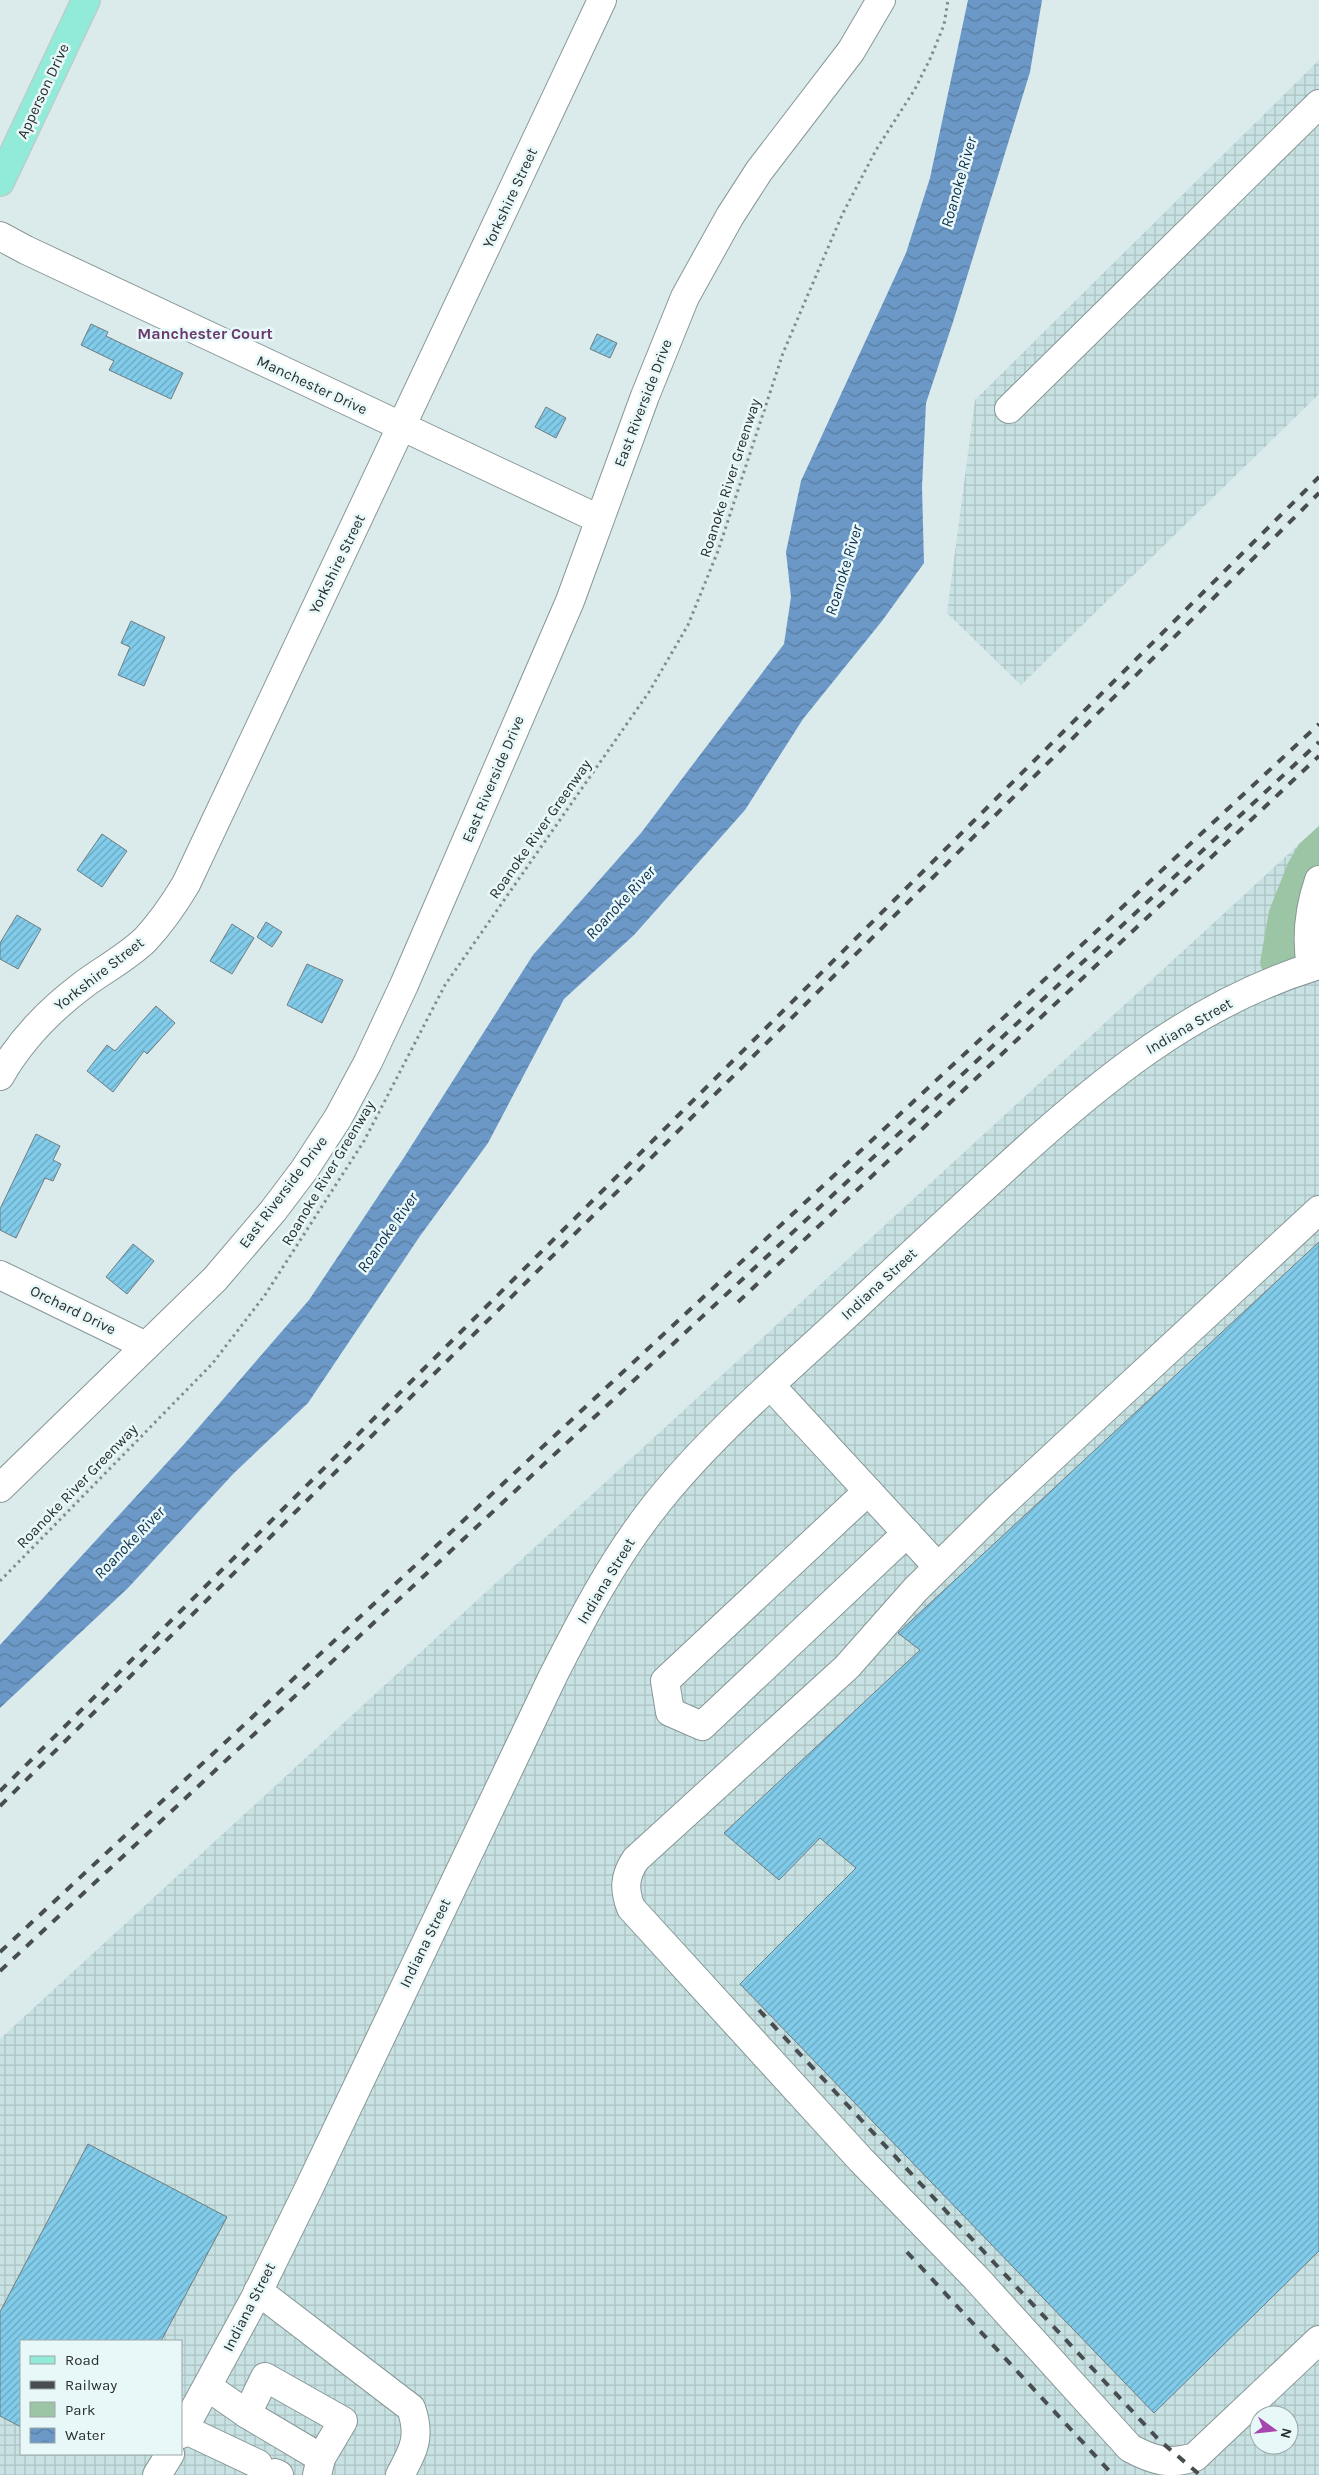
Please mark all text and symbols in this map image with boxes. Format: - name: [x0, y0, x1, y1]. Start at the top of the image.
- street label: Apperson Drive: [13, 41, 73, 141]
- water label: Roanoke River: [936, 134, 981, 230]
- street label: Yorkshire Street: [479, 145, 541, 251]
- district label: Manchester Court: [137, 324, 273, 343]
- street label: East Riverside Drive: [610, 336, 676, 470]
- street label: Manchester Drive: [254, 352, 370, 418]
- street label: Roanoke River Greenway: [696, 396, 764, 560]
- street label: Yorkshire Street: [305, 511, 369, 617]
- water label: Roanoke River: [821, 522, 866, 618]
- street label: East Riverside Drive: [458, 713, 528, 845]
- street label: Roanoke River Greenway: [485, 756, 595, 902]
- water label: Roanoke River: [582, 861, 660, 943]
- street label: Yorkshire Street: [51, 933, 148, 1015]
- street label: Indiana Street: [1143, 994, 1236, 1058]
- street label: Roanoke River Greenway: [278, 1097, 379, 1249]
- street label: East Riverside Drive: [235, 1132, 331, 1252]
- water label: Roanoke River: [353, 1188, 422, 1276]
- street label: Indiana Street: [837, 1244, 921, 1324]
- street label: Orchard Drive: [27, 1282, 119, 1338]
- street label: Roanoke River Greenway: [13, 1420, 141, 1552]
- water label: Roanoke River: [90, 1502, 168, 1582]
- street label: Indiana Street: [573, 1535, 639, 1627]
- street label: Indiana Street: [396, 1895, 454, 1991]
- street label: Indiana Street: [219, 2259, 279, 2354]
- legend: [20, 2340, 182, 2455]
- text: Road: [65, 2351, 100, 2369]
- text: Railway: [65, 2376, 117, 2394]
- text: Park: [65, 2401, 95, 2419]
- north arrow: [1249, 2405, 1299, 2455]
- text: Water: [65, 2426, 106, 2444]
- text: N: [1277, 2426, 1296, 2440]

